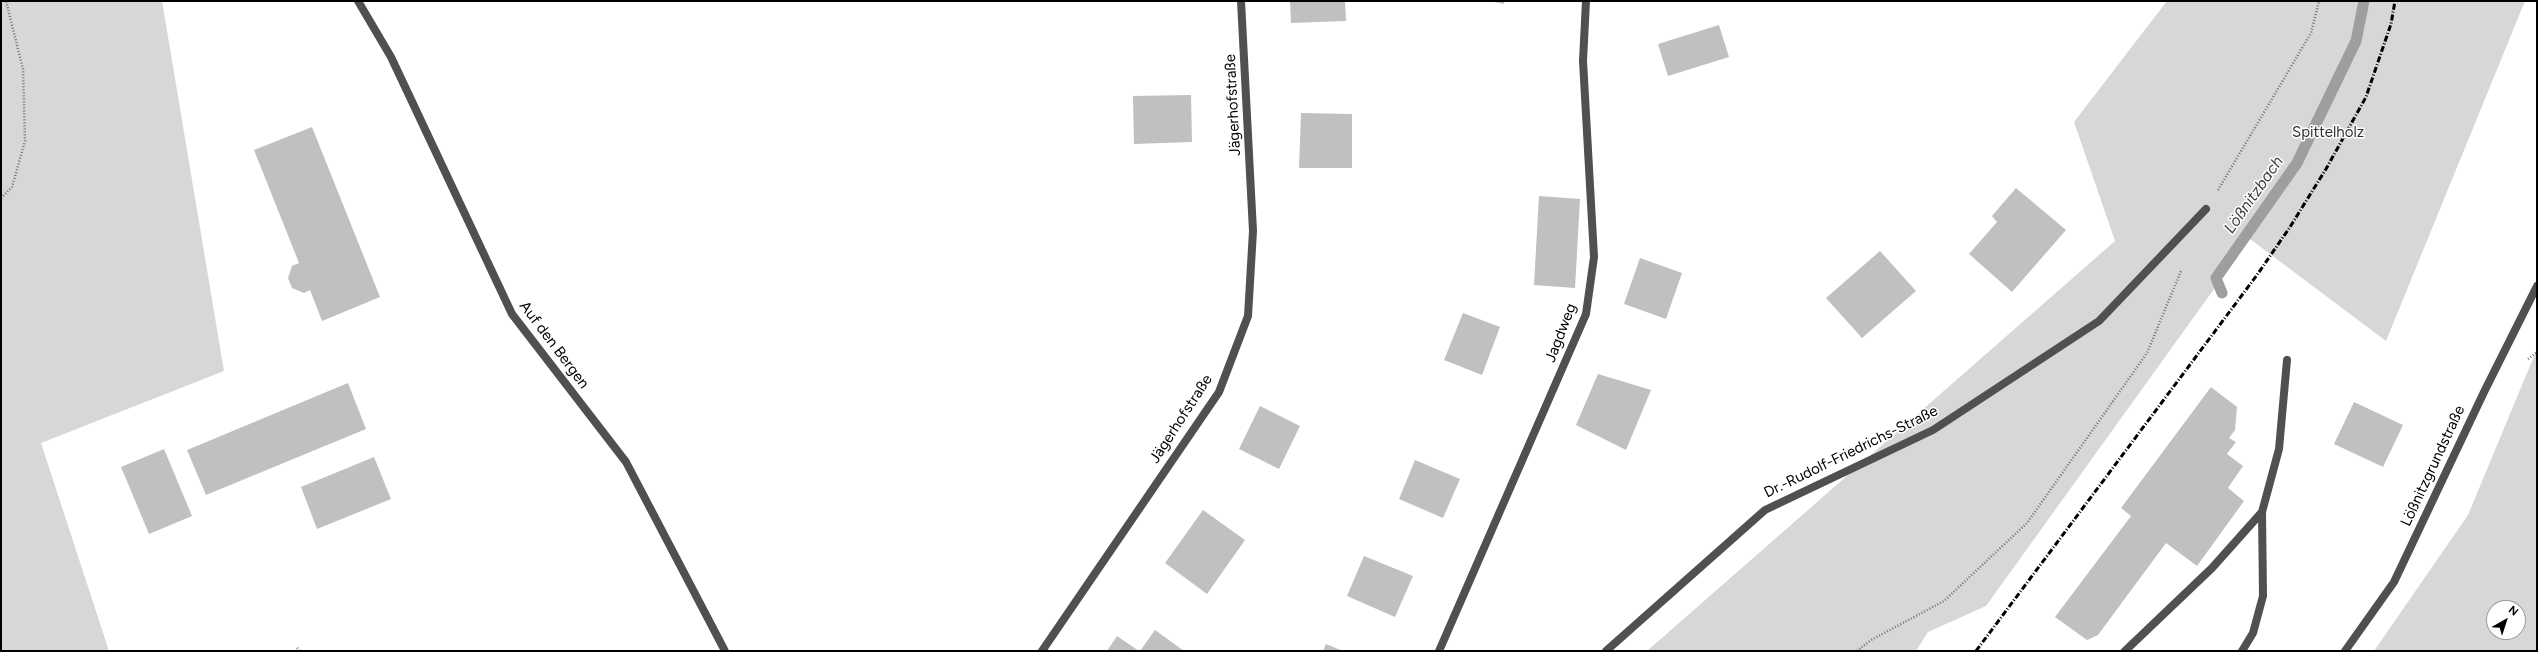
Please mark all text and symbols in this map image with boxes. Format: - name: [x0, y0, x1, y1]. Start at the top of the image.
- street label: Jägerhofstraße: [1221, 54, 1245, 156]
- park label: Spittelholz: [2292, 124, 2364, 142]
- water label: Lößnitzbach: [2220, 153, 2288, 237]
- street label: Auf den Bergen: [515, 298, 593, 392]
- street label: Jagdweg: [1542, 301, 1580, 365]
- street label: Jägerhofstraße: [1146, 371, 1216, 467]
- street label: Dr.-Rudolf-Friedrichs-Straße: [1761, 402, 1941, 502]
- street label: Lößnitzgrundstraße: [2397, 403, 2469, 529]
- north arrow: [2486, 600, 2526, 640]
- text: N: [2506, 603, 2521, 619]

